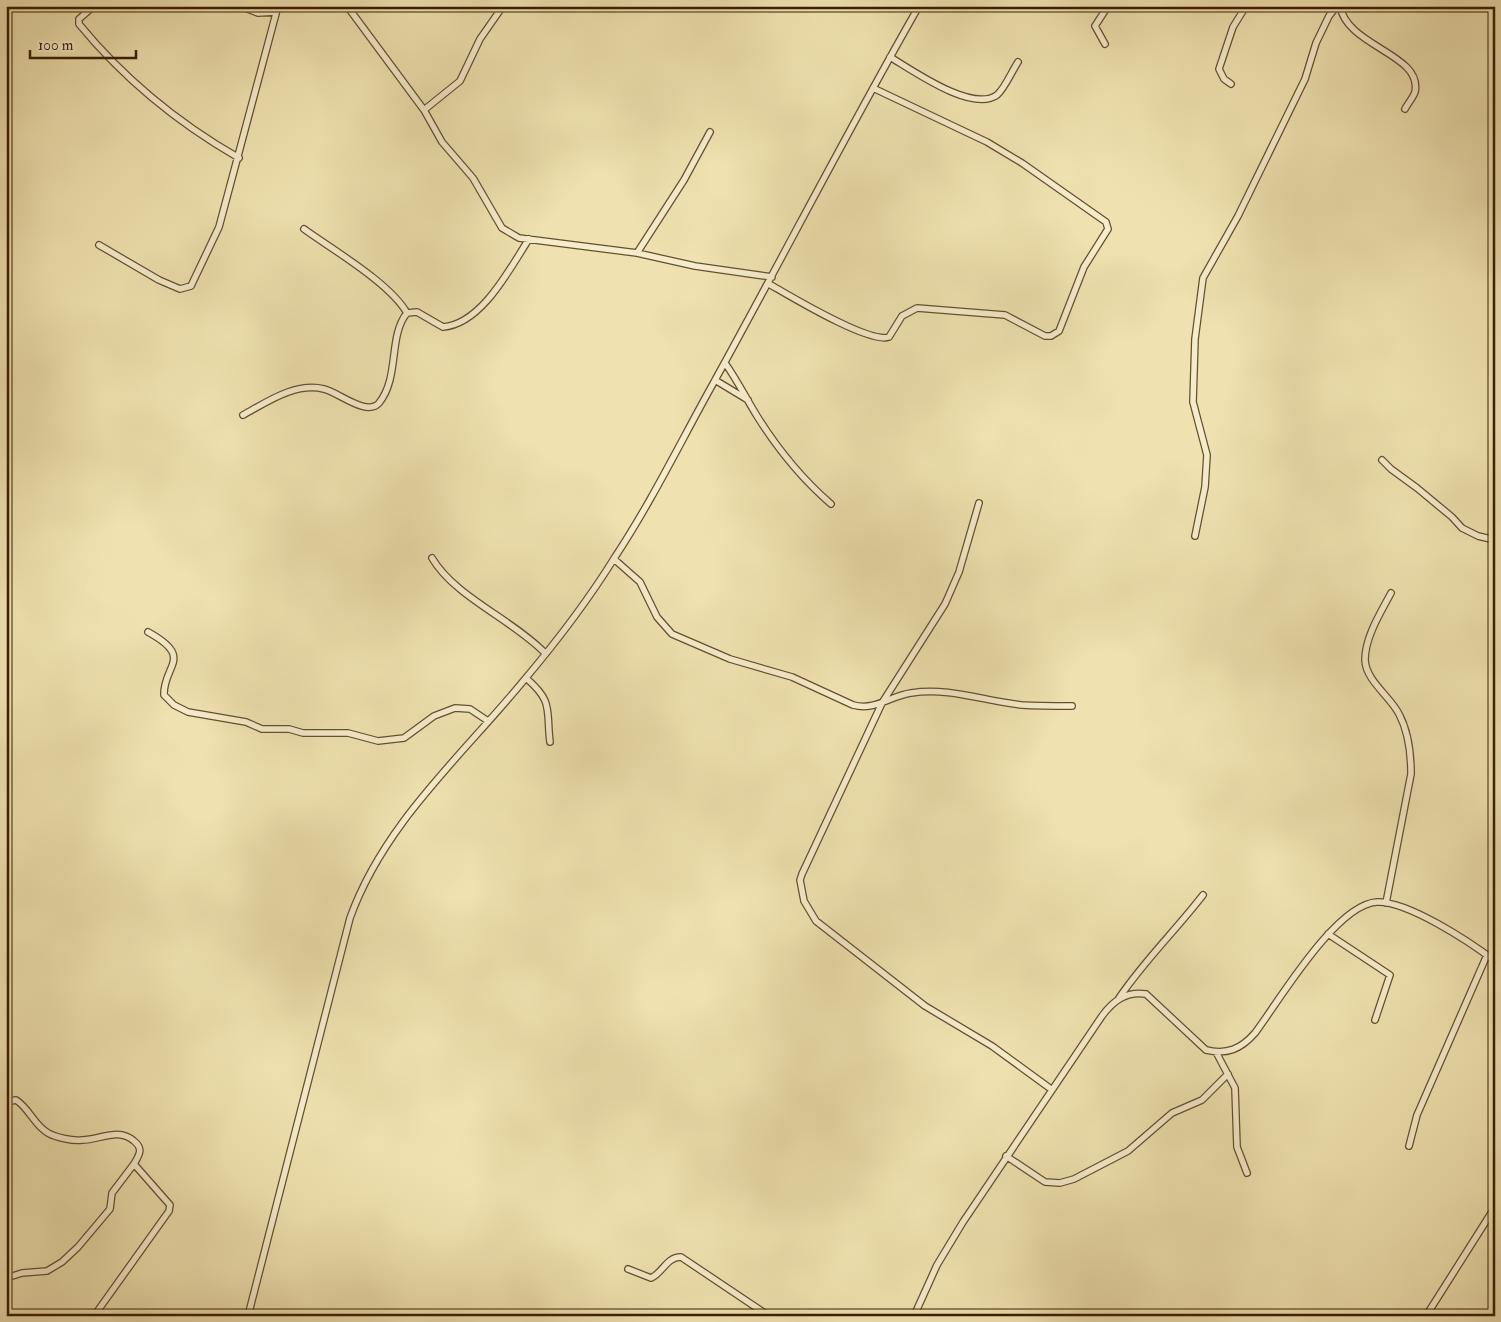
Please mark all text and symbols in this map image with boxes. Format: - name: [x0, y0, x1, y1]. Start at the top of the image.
- scale bar: [30, 28, 136, 60]
- text: 100 m: [38, 36, 74, 55]

